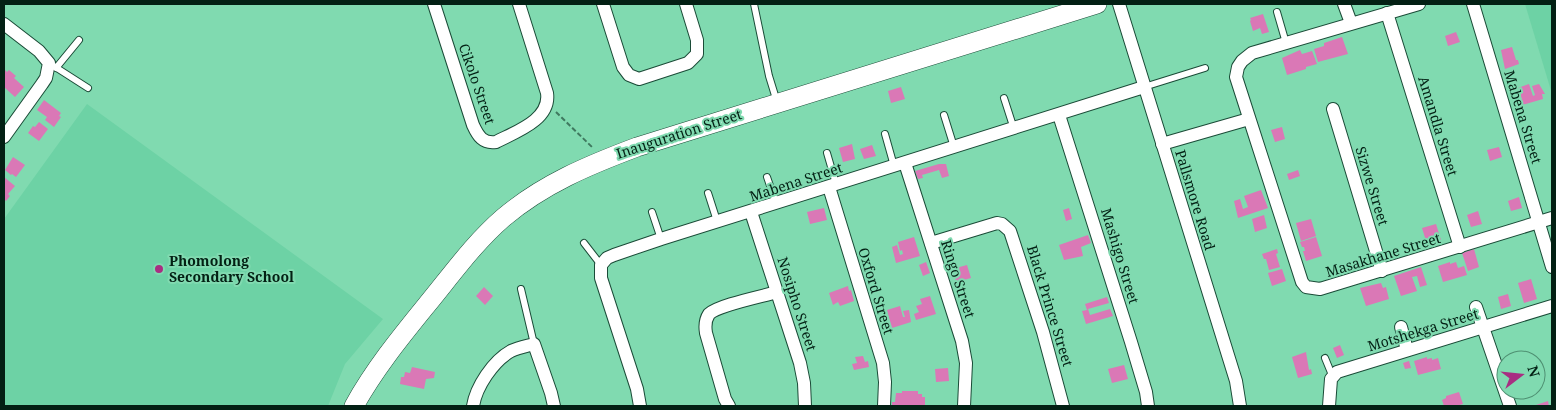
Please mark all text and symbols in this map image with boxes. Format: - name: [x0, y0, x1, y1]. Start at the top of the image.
- street label: Cikolo Street: [455, 41, 500, 127]
- street label: Mabena Street: [1500, 68, 1547, 166]
- street label: Amandla Street: [1414, 74, 1463, 178]
- street label: Inauguration Street: [614, 104, 744, 163]
- street label: Sizwe Street: [1351, 144, 1393, 228]
- street label: Pallsmore Road: [1171, 147, 1220, 253]
- street label: Mabena Street: [747, 158, 845, 206]
- street label: Mashigo Street: [1097, 206, 1144, 306]
- street label: Masakhane Street: [1323, 228, 1443, 281]
- street label: Ringo Street: [937, 237, 980, 320]
- street label: Black Prince Street: [1023, 243, 1078, 369]
- street label: Oxford Street: [854, 245, 899, 337]
- place label: Phomolong Secondary School: [169, 251, 294, 286]
- street label: Nosipho Street: [773, 254, 822, 353]
- marker: Phomolong Secondary School: [153, 263, 165, 275]
- street label: Motshekga Street: [1365, 304, 1481, 355]
- north arrow: [1496, 350, 1546, 400]
- text: N: [1523, 363, 1545, 379]

